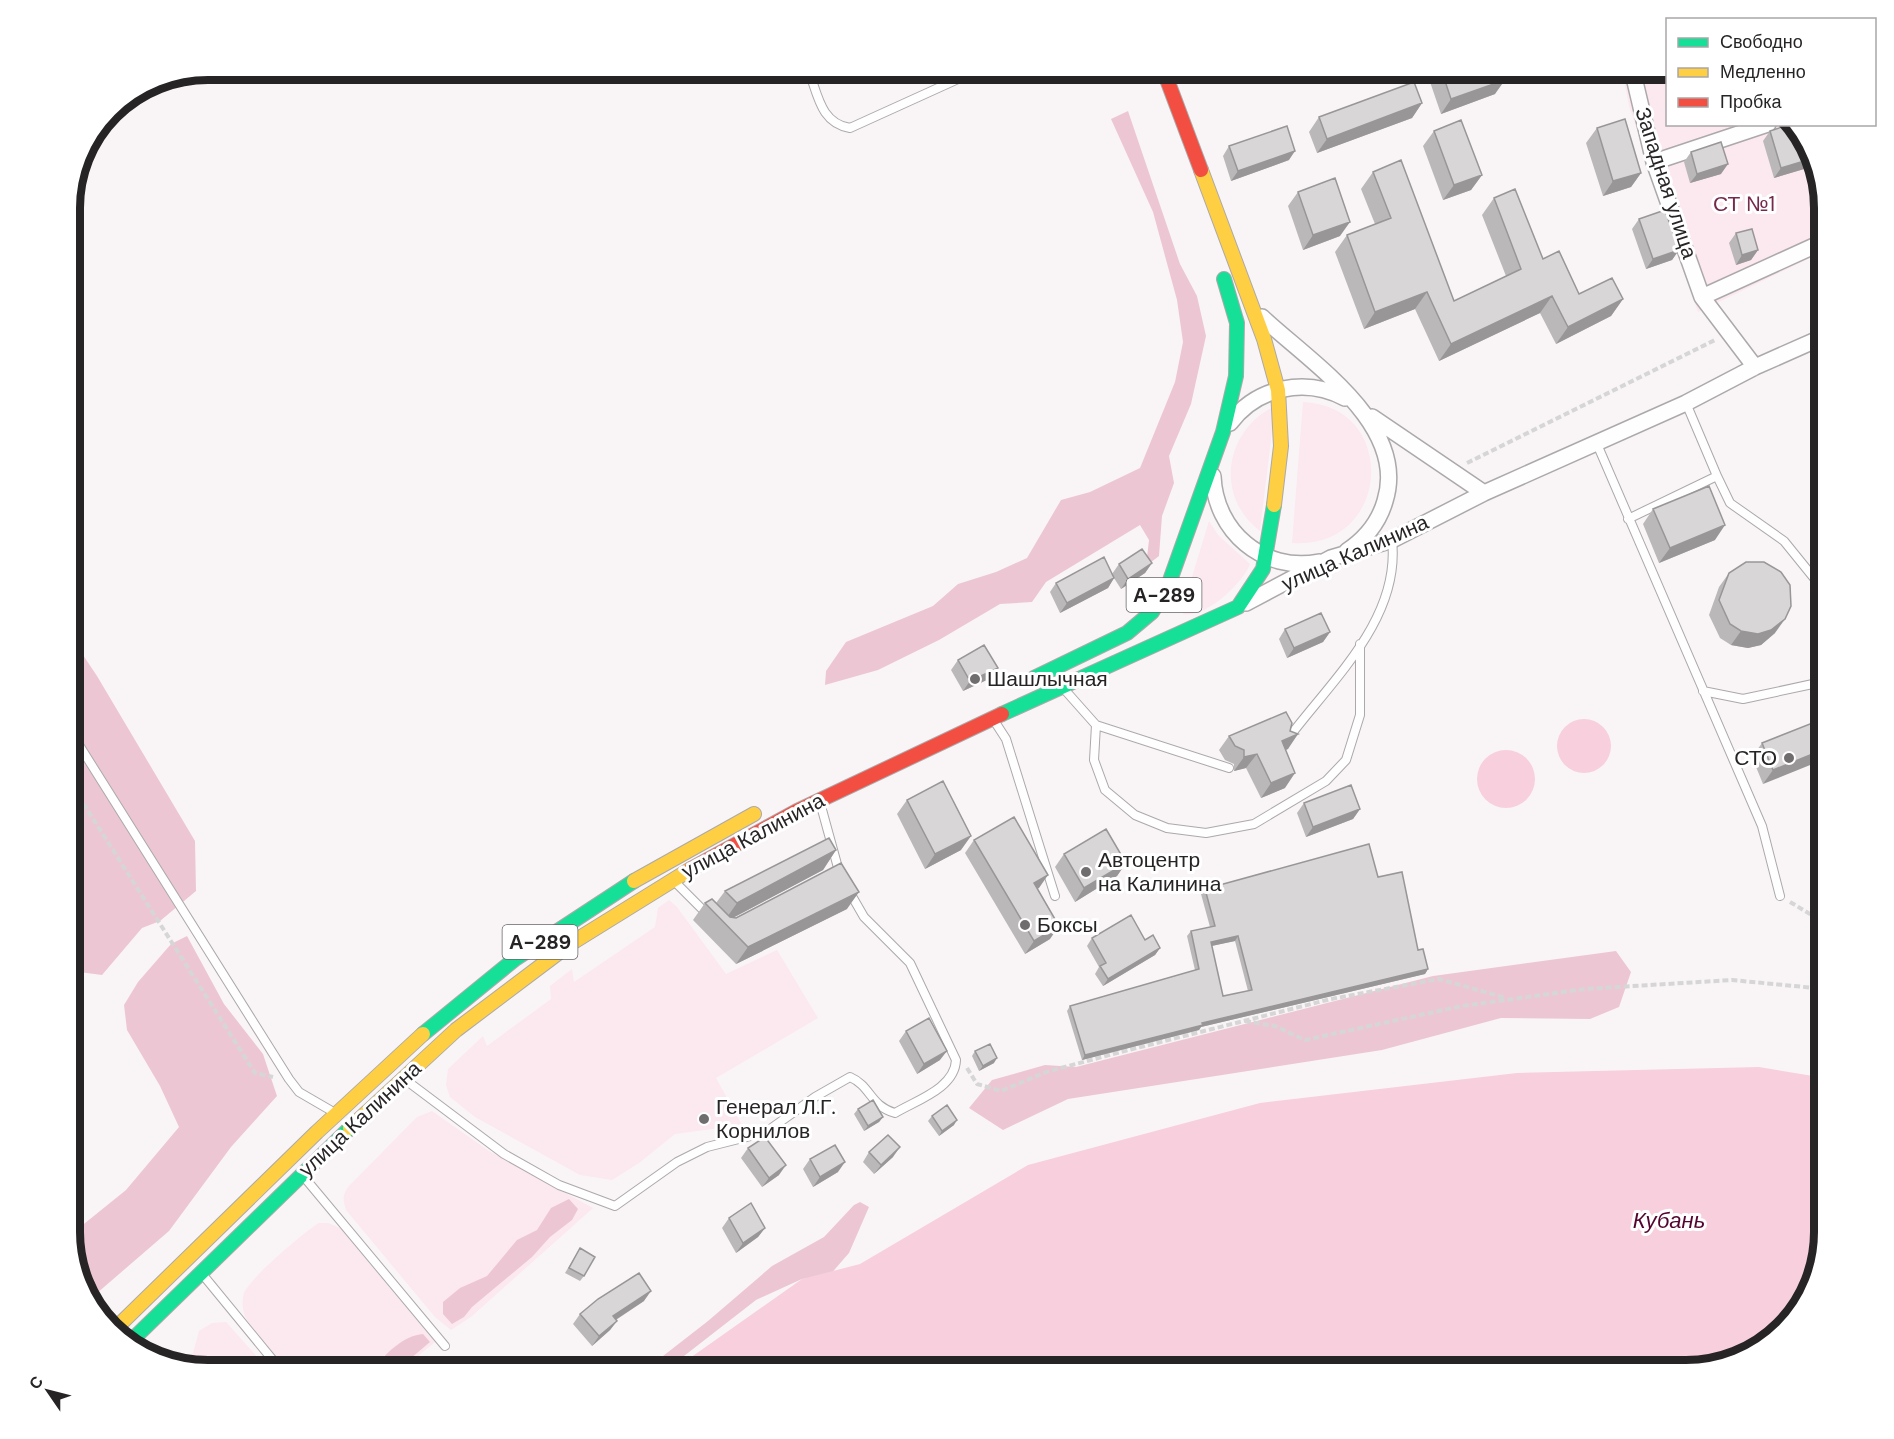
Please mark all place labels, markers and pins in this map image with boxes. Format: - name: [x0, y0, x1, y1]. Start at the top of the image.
- place label: Шашлычная: [987, 665, 1108, 693]
- marker: Шашлычная: [968, 672, 982, 686]
- place label: СТО: [1734, 744, 1777, 772]
- marker: СТО: [1782, 751, 1796, 765]
- place label: Автоцентр на Калинина: [1098, 846, 1222, 898]
- marker: Автоцентр на Калинина: [1079, 865, 1093, 879]
- place label: Боксы: [1037, 911, 1097, 939]
- marker: Боксы: [1018, 918, 1032, 932]
- place label: Генерал Л.Г. Корнилов: [716, 1093, 836, 1145]
- marker: Генерал Л.Г. Корнилов: [697, 1112, 711, 1126]

